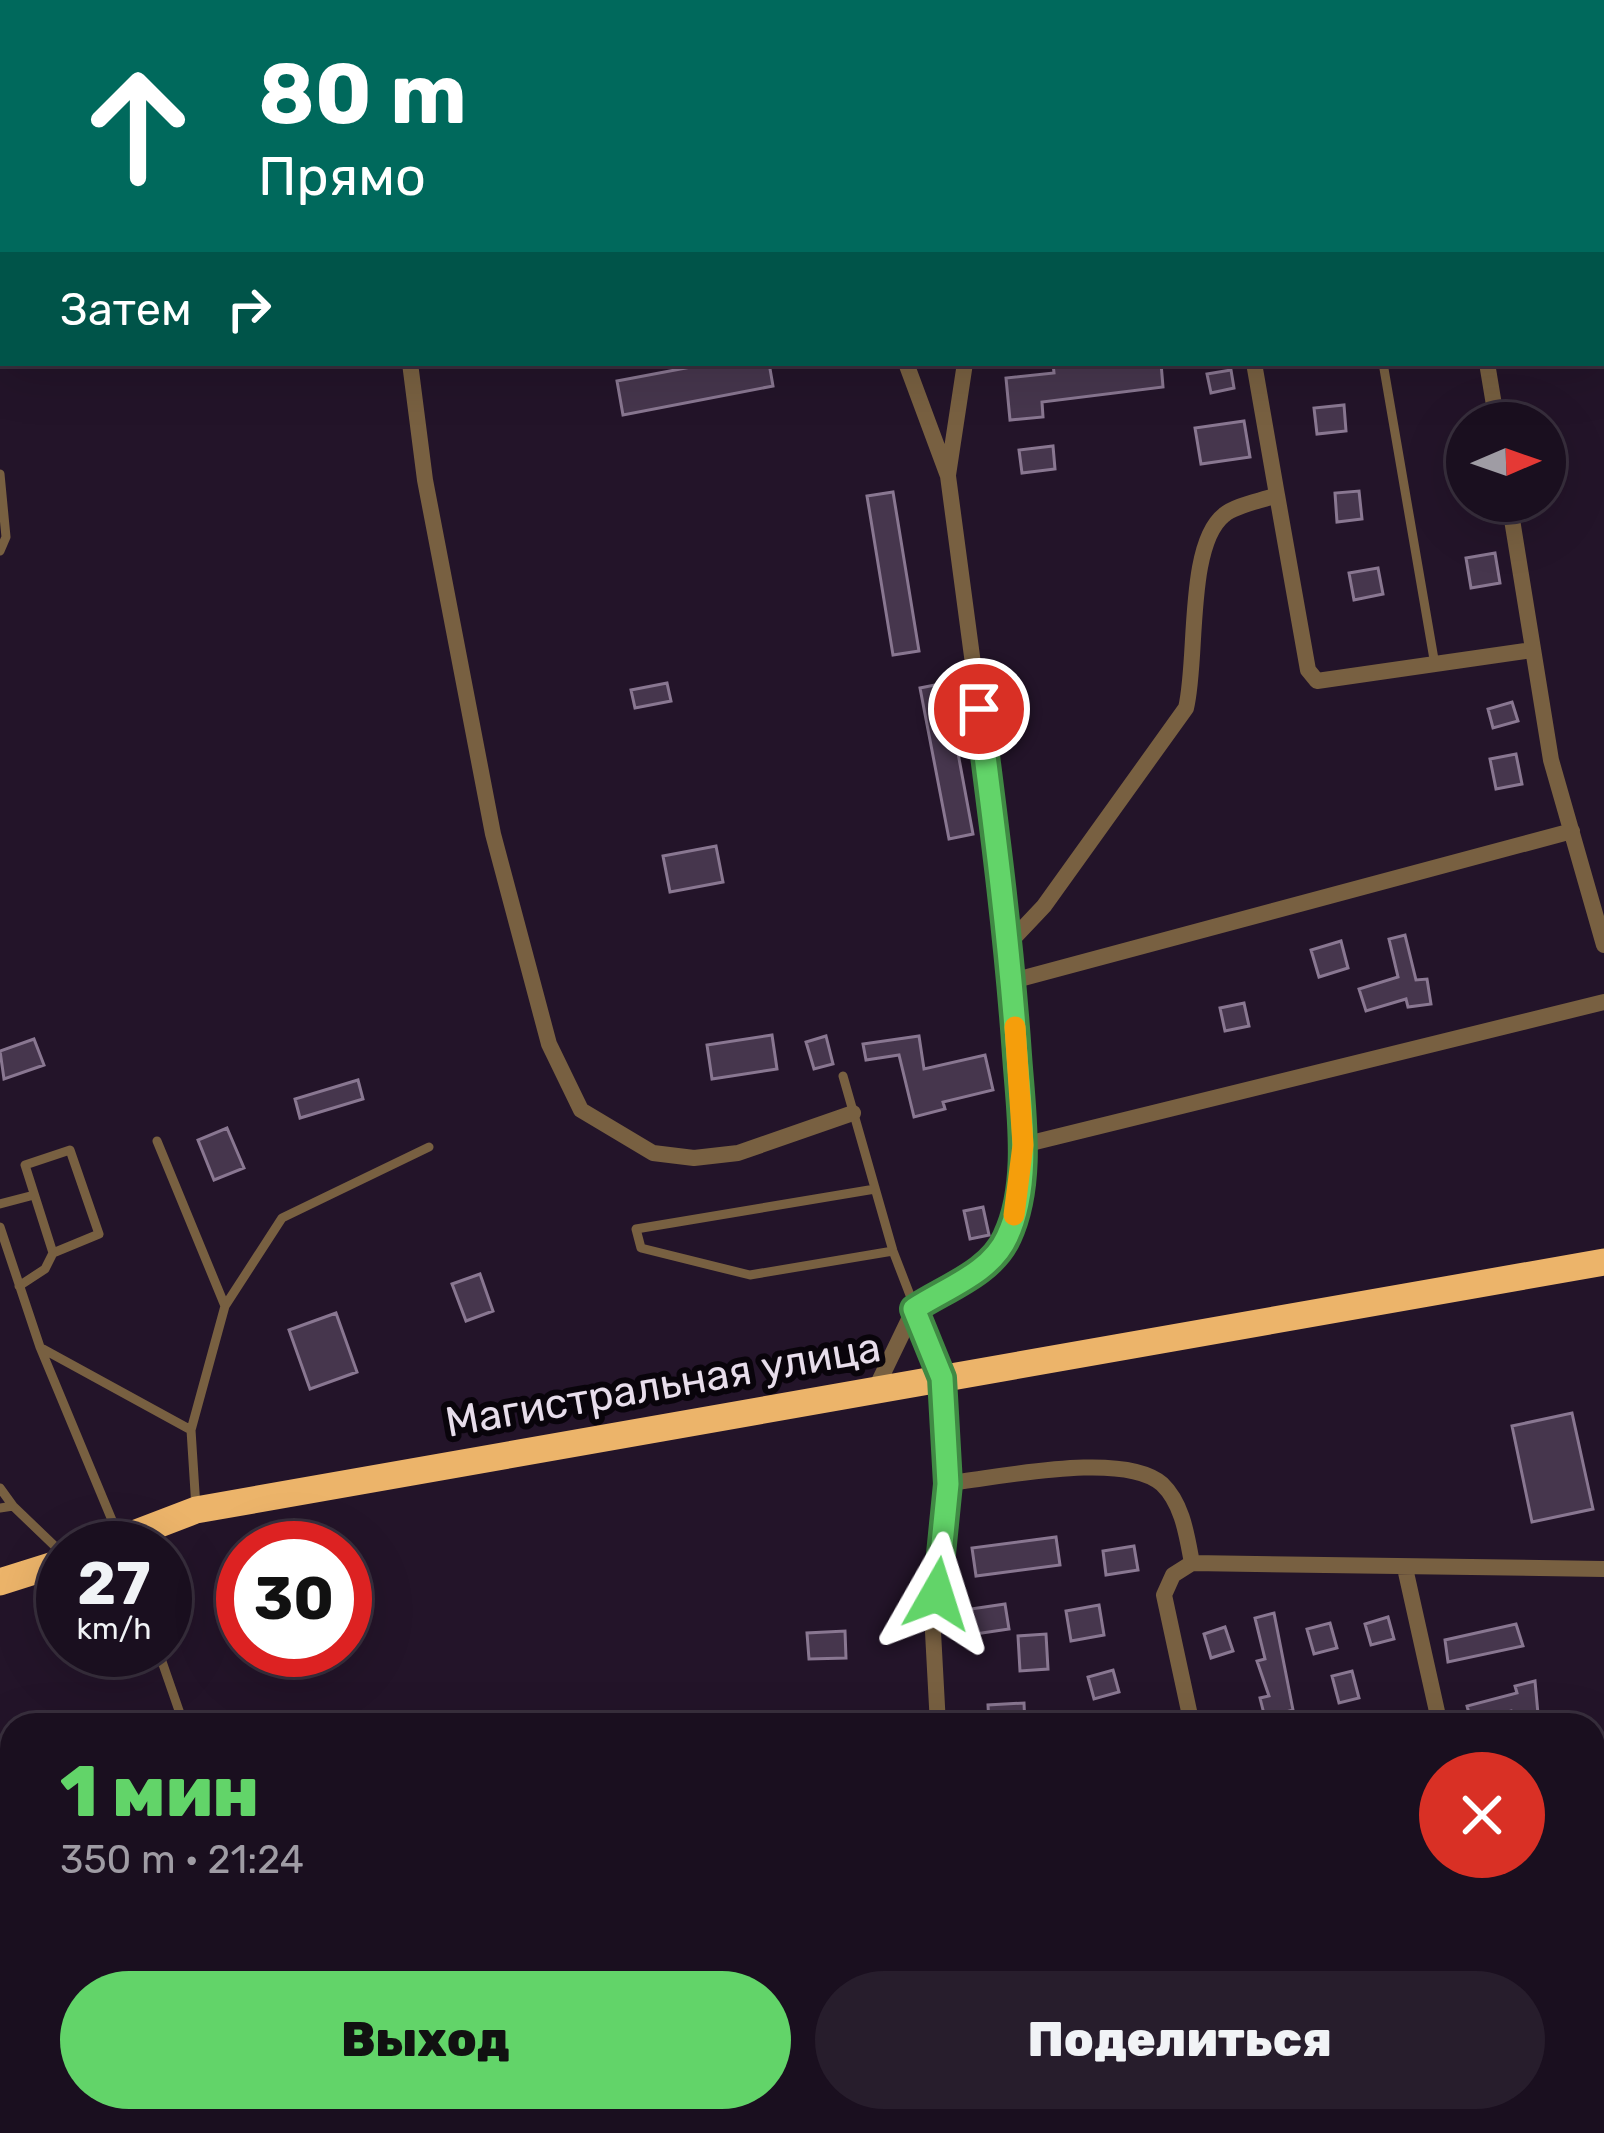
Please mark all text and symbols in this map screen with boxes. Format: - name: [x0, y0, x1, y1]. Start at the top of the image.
- text: 80 m: [258, 44, 467, 144]
- icon: ahead: [60, 48, 216, 204]
- text: Прямо: [258, 145, 426, 209]
- icon: right: [216, 276, 282, 342]
- text: Затем: [60, 283, 192, 336]
- north arrow: [1446, 402, 1566, 522]
- map controls: [1446, 402, 1566, 522]
- pin: [928, 658, 1030, 760]
- icon: arrive: [946, 676, 1012, 742]
- street label: Магистральная улица: [441, 1322, 885, 1448]
- speed limit sign: 30: [216, 1521, 372, 1677]
- position arrow: [874, 1531, 1000, 1657]
- text: 27: [77, 1548, 151, 1619]
- text: km/h: [77, 1611, 151, 1647]
- text: 1 мин: [60, 1749, 259, 1834]
- button: close: [1419, 1752, 1545, 1878]
- text: 350 m · 21:24: [60, 1837, 304, 1883]
- button: Выход: [60, 1971, 791, 2109]
- button: Поделиться: [815, 1971, 1545, 2109]

